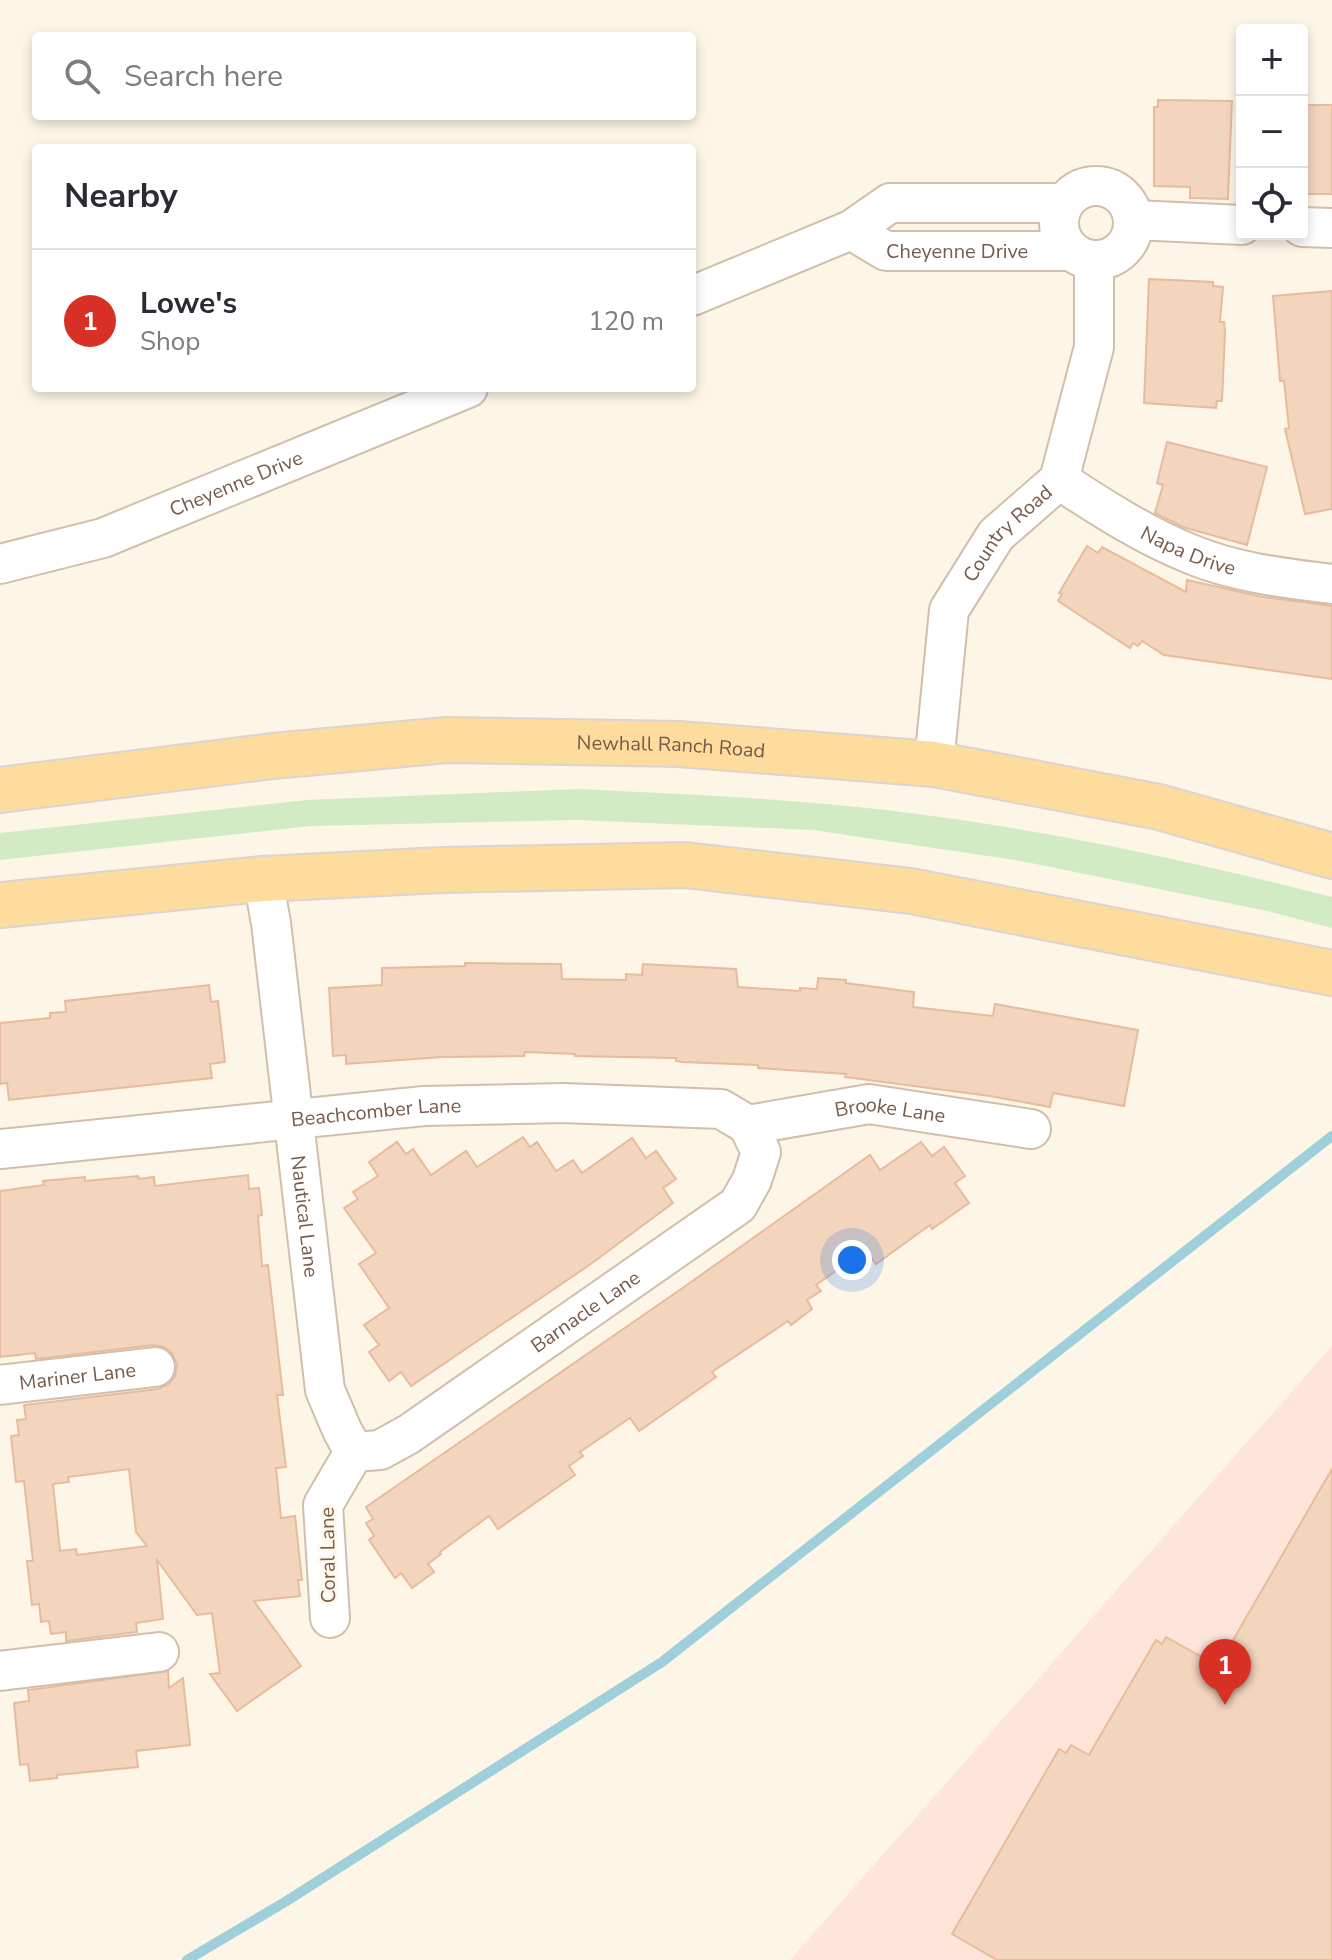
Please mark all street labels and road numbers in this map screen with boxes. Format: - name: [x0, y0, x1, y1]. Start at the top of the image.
- street label: Cheyenne Drive: [886, 238, 1028, 265]
- street label: Cheyenne Drive: [165, 444, 307, 523]
- street label: Country Road: [956, 479, 1058, 587]
- street label: Napa Drive: [1136, 519, 1239, 582]
- street label: Newhall Ranch Road: [577, 729, 766, 764]
- street label: Brooke Lane: [832, 1090, 947, 1129]
- street label: Beachcomber Lane: [290, 1092, 462, 1133]
- street label: Nautical Lane: [284, 1154, 325, 1279]
- street label: Barnacle Lane: [525, 1264, 645, 1359]
- street label: Mariner Lane: [18, 1356, 137, 1396]
- street label: Coral Lane: [314, 1507, 342, 1603]

